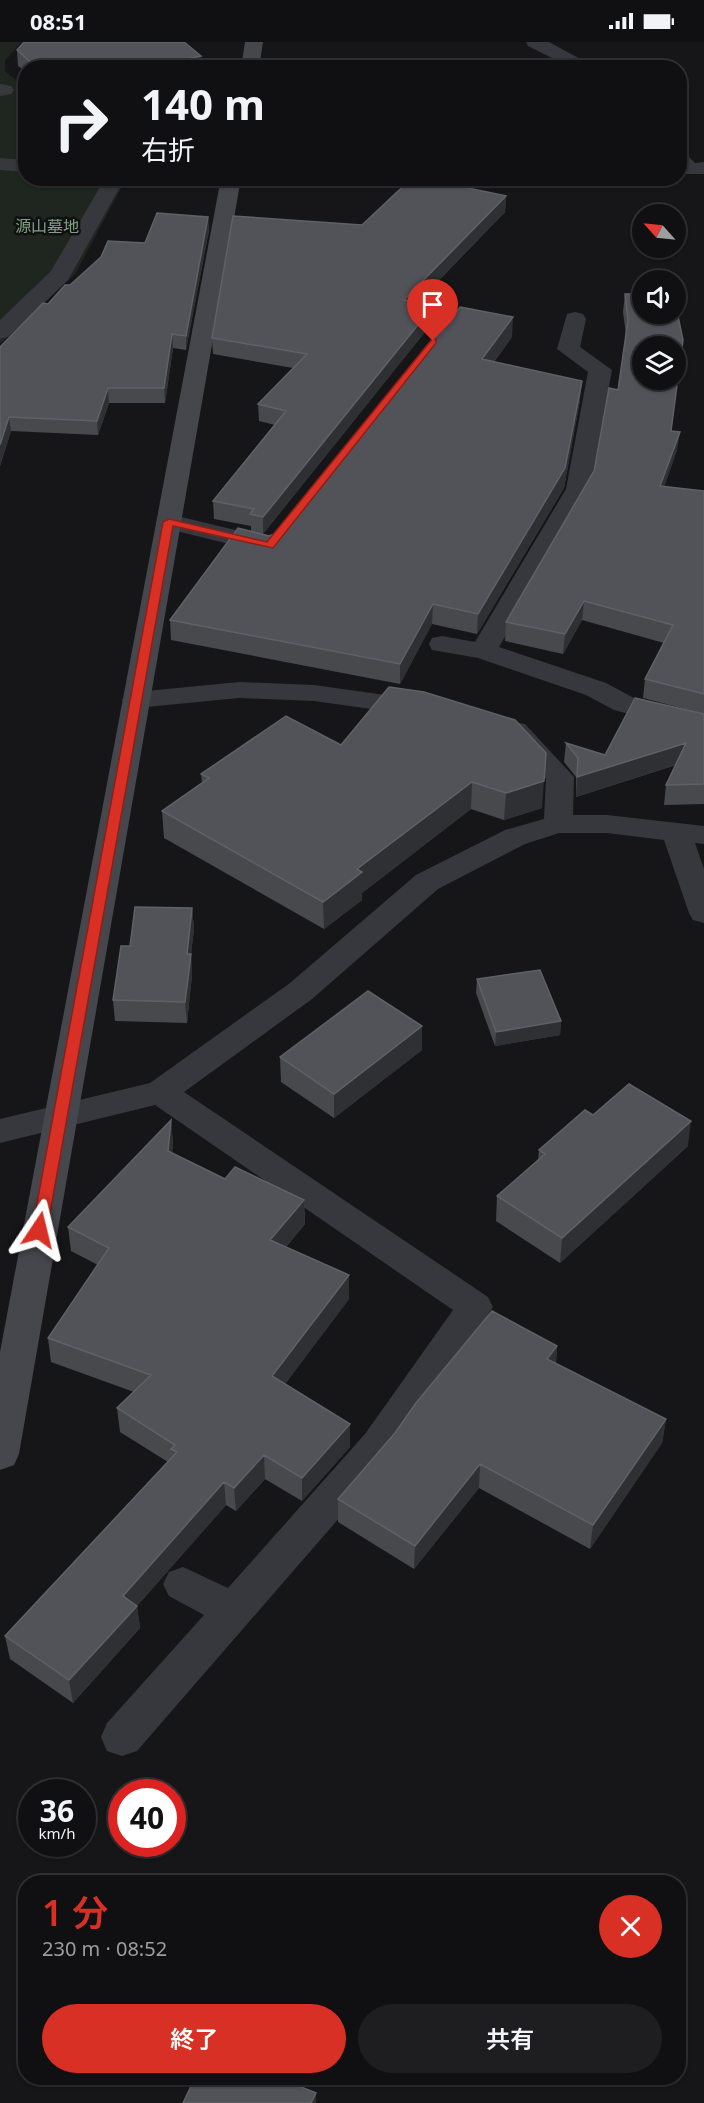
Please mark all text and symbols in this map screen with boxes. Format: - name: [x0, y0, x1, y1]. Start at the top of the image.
- text: 08:51: [30, 6, 87, 36]
- text: 140 m: [141, 75, 265, 132]
- icon: right: [42, 84, 120, 162]
- text: 右折: [141, 131, 195, 168]
- north arrow: [632, 204, 686, 258]
- map controls: [632, 204, 686, 390]
- park label: 源山墓地: [15, 215, 79, 237]
- button: sound: [632, 270, 686, 324]
- pin: [407, 279, 458, 341]
- icon: arrive: [416, 288, 449, 321]
- button: layers: [632, 336, 686, 390]
- position arrow: [7, 1198, 71, 1262]
- speed limit sign: 40: [108, 1779, 186, 1857]
- text: 36: [40, 1790, 74, 1831]
- text: km/h: [39, 1823, 75, 1843]
- text: 1 分: [42, 1888, 108, 1937]
- button: close: [599, 1895, 662, 1958]
- text: 230 m · 08:52: [42, 1935, 167, 1962]
- button: 終了: [42, 2004, 346, 2073]
- button: 共有: [358, 2004, 662, 2073]

